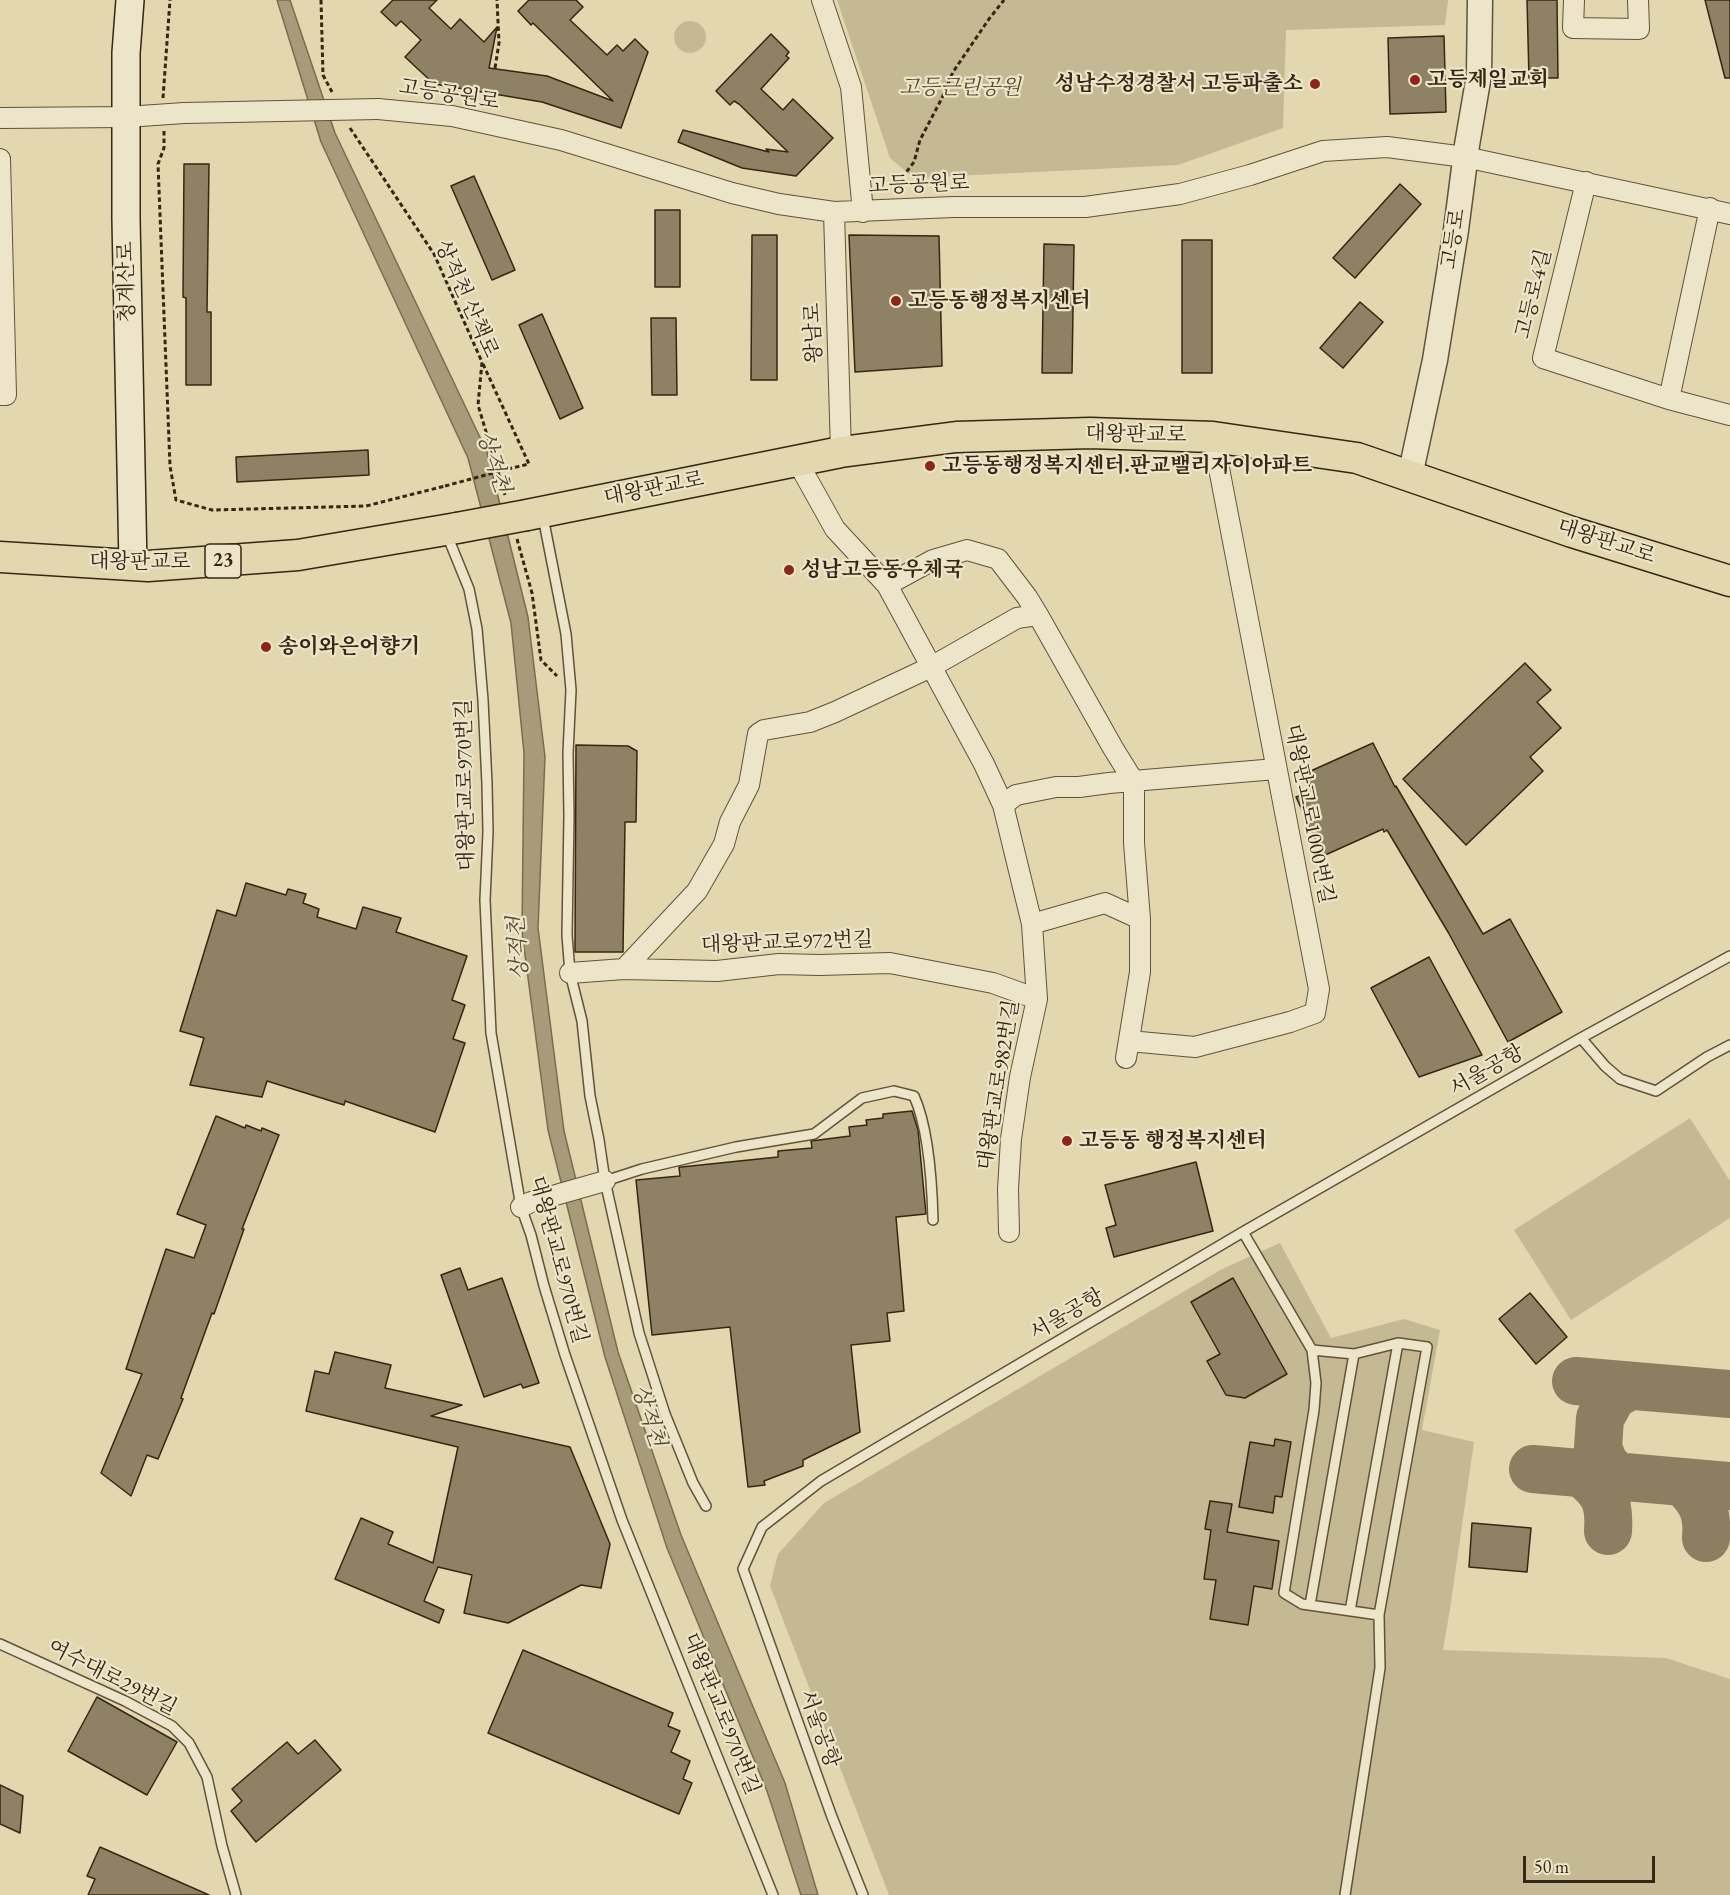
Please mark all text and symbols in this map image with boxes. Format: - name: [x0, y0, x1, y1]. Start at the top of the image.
- place label: 고등제일교회: [1427, 67, 1549, 93]
- place label: 성남수정경찰서 고등파출소: [1055, 71, 1303, 97]
- marker: 고등제일교회: [1408, 73, 1422, 87]
- street label: 고등공원로: [397, 75, 501, 115]
- park label: 고등근린공원: [899, 75, 1021, 101]
- marker: 성남수정경찰서 고등파출소: [1308, 77, 1322, 91]
- street label: 고등공원로: [868, 171, 970, 199]
- street label: 고등로: [1437, 207, 1471, 271]
- street label: 상적천 산책로: [429, 236, 503, 362]
- street label: 청계산로: [114, 241, 140, 323]
- street label: 고등로4길: [1511, 247, 1557, 341]
- place label: 고등동행정복지센터: [908, 288, 1091, 314]
- marker: 고등동행정복지센터: [889, 294, 903, 308]
- street label: 왕남로: [800, 302, 828, 364]
- street label: 대왕판교로: [1085, 422, 1187, 448]
- water label: 상적천: [471, 428, 515, 496]
- place label: 고등동행정복지센터.판교밸리자이아파트: [942, 453, 1312, 479]
- marker: 고등동행정복지센터.판교밸리자이아파트: [923, 459, 937, 473]
- street label: 대왕판교로: [602, 467, 706, 511]
- street label: 대왕판교로: [1554, 514, 1658, 570]
- road number: 23: [205, 544, 241, 578]
- street label: 대왕판교로: [89, 549, 191, 575]
- place label: 성남고등동우체국: [801, 557, 963, 583]
- marker: 성남고등동우체국: [782, 563, 796, 577]
- place label: 송이와은어향기: [278, 634, 420, 660]
- marker: 송이와은어향기: [259, 640, 273, 654]
- street label: 대왕판교로970번길: [452, 699, 480, 871]
- street label: 대왕판교로1000번길: [1279, 722, 1339, 906]
- water label: 상적천: [504, 915, 534, 981]
- street label: 대왕판교로972번길: [700, 927, 874, 959]
- street label: 대왕판교로982번길: [973, 998, 1025, 1172]
- street label: 서울공항: [1446, 1040, 1528, 1102]
- place label: 고등동 행정복지센터: [1079, 1128, 1267, 1154]
- marker: 고등동 행정복지센터: [1060, 1134, 1074, 1148]
- street label: 대왕판교로970번길: [524, 1174, 592, 1346]
- street label: 서울공항: [1026, 1284, 1108, 1346]
- water label: 상적천: [626, 1382, 670, 1450]
- street label: 대왕판교로970번길: [677, 1629, 765, 1799]
- street label: 여수대로29번길: [43, 1635, 181, 1721]
- street label: 서울공항: [793, 1687, 845, 1771]
- scale bar: [1526, 1844, 1658, 1882]
- text: 50 m: [1534, 1855, 1569, 1878]

